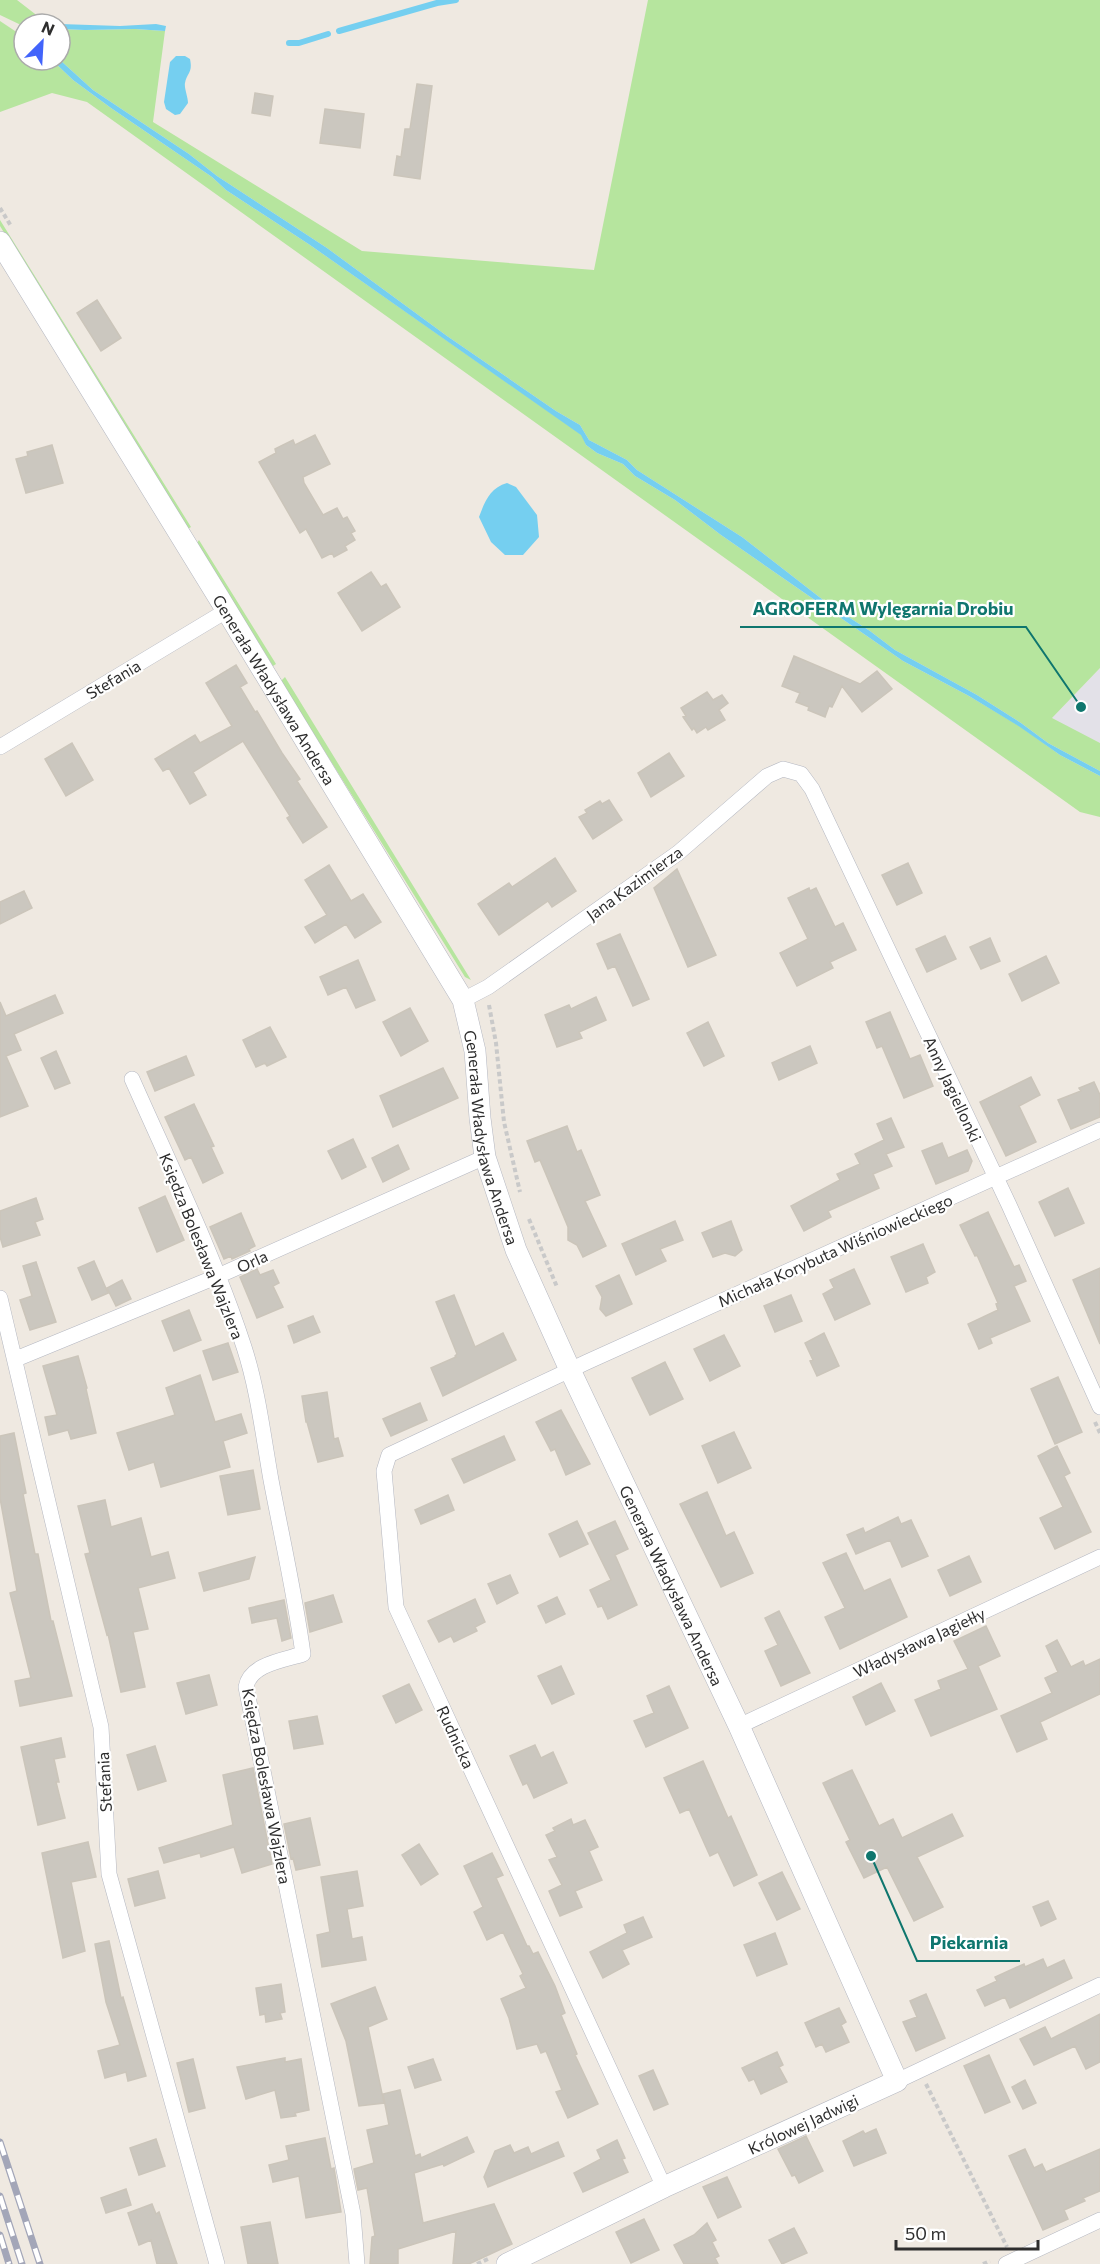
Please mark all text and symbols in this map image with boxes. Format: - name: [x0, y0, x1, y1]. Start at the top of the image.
- north arrow: [12, 12, 72, 72]
- text: N: [39, 17, 58, 39]
- street label: Generała Władysława Andersa: [210, 591, 340, 788]
- callout: AGROFERM Wylęgarnia Drobiu: [740, 591, 1026, 627]
- text: AGROFERM Wylęgarnia Drobiu: [752, 597, 1014, 619]
- street label: Stefania: [82, 655, 144, 703]
- street label: Jana Kazimierza: [582, 842, 686, 924]
- street label: Generała Władysława Andersa: [461, 1028, 523, 1247]
- street label: Anny Jagiellonki: [920, 1033, 986, 1145]
- street label: Księdza Bolesława Wajzlera: [156, 1150, 248, 1342]
- street label: Michała Korybuta Wiśniowieckiego: [715, 1190, 955, 1310]
- street label: Orla: [234, 1246, 270, 1276]
- street label: Generała Władysława Andersa: [617, 1482, 728, 1688]
- street label: Władysława Jagiełły: [850, 1603, 988, 1681]
- street label: Księdza Bolesława Wajzlera: [239, 1687, 295, 1885]
- street label: Rudnicka: [433, 1703, 479, 1771]
- street label: Stefania: [93, 1751, 115, 1813]
- callout: Piekarnia: [917, 1925, 1020, 1961]
- text: Piekarnia: [930, 1931, 1008, 1953]
- street label: Królowej Jadwigi: [745, 2090, 861, 2158]
- scale bar: [896, 2213, 1038, 2251]
- text: 50 m: [905, 2222, 946, 2244]

